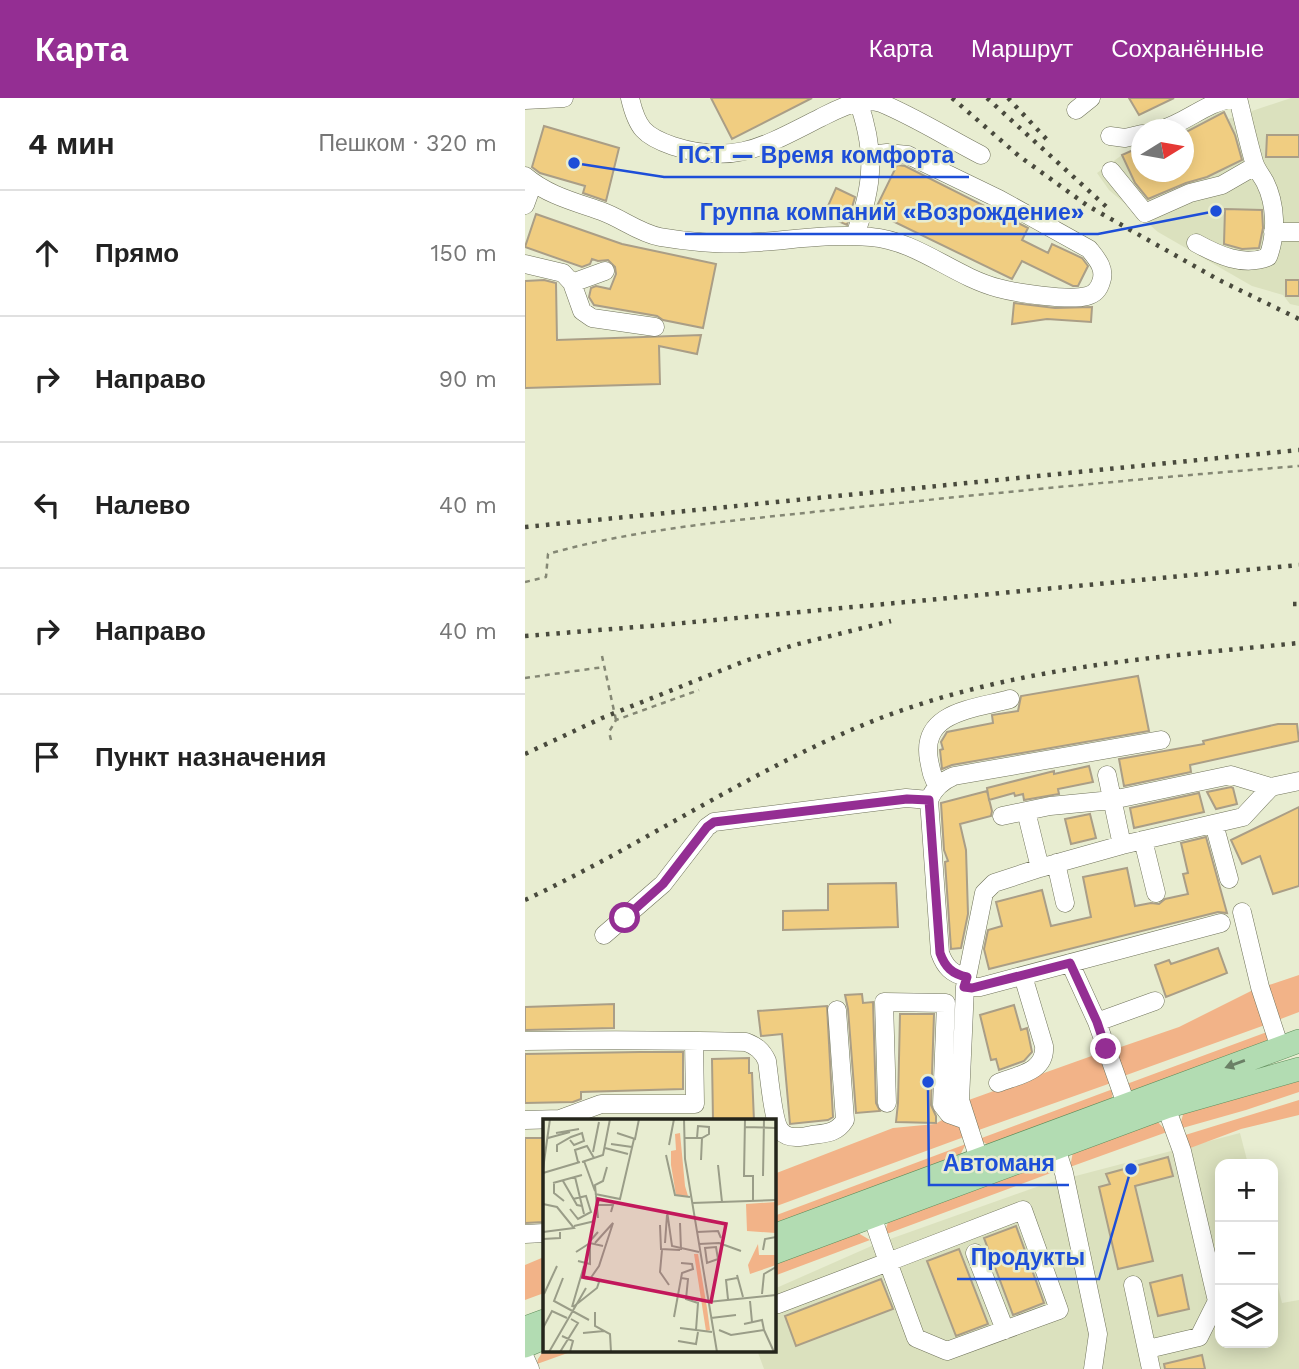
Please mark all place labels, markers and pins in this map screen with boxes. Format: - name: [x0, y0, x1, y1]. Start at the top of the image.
- callout: ПСТ — Время комфорта: [664, 133, 969, 177]
- callout: Группа компаний «Возрождение»: [685, 190, 1098, 234]
- callout: Автоманя: [929, 1141, 1069, 1185]
- callout: Продукты: [957, 1235, 1099, 1279]

